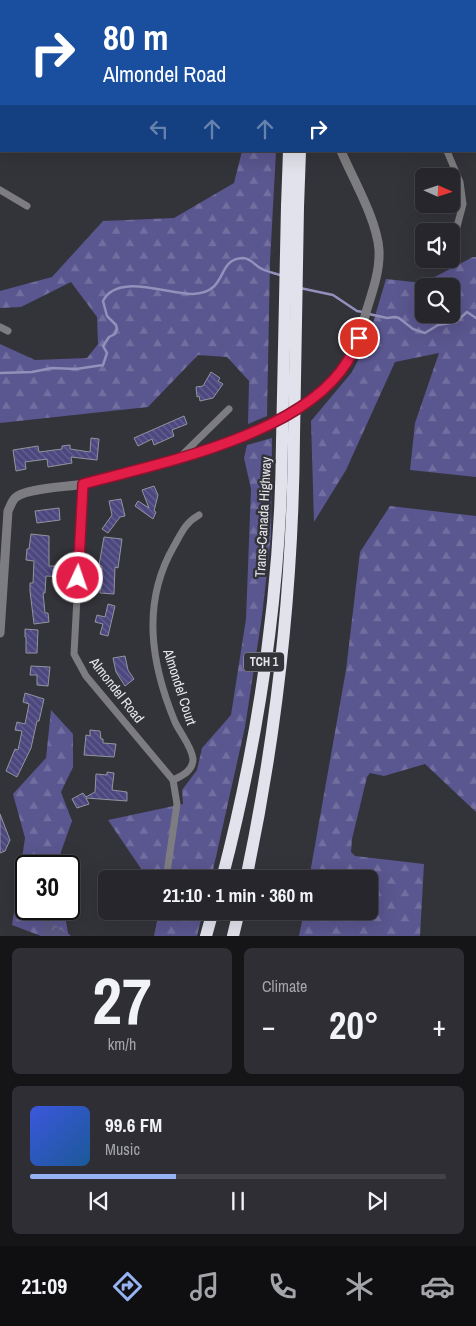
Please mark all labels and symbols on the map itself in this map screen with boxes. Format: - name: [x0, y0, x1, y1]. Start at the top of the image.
- north arrow: [415, 168, 460, 212]
- pin: [338, 317, 380, 359]
- street label: Trans-Canada Highway: [251, 456, 275, 578]
- position arrow: [51, 551, 103, 603]
- street label: Almondel Court: [159, 646, 201, 727]
- road number: TCH 1: [244, 652, 284, 672]
- street label: Almondel Road: [85, 653, 148, 726]
- speed limit sign: 30: [15, 855, 80, 920]

